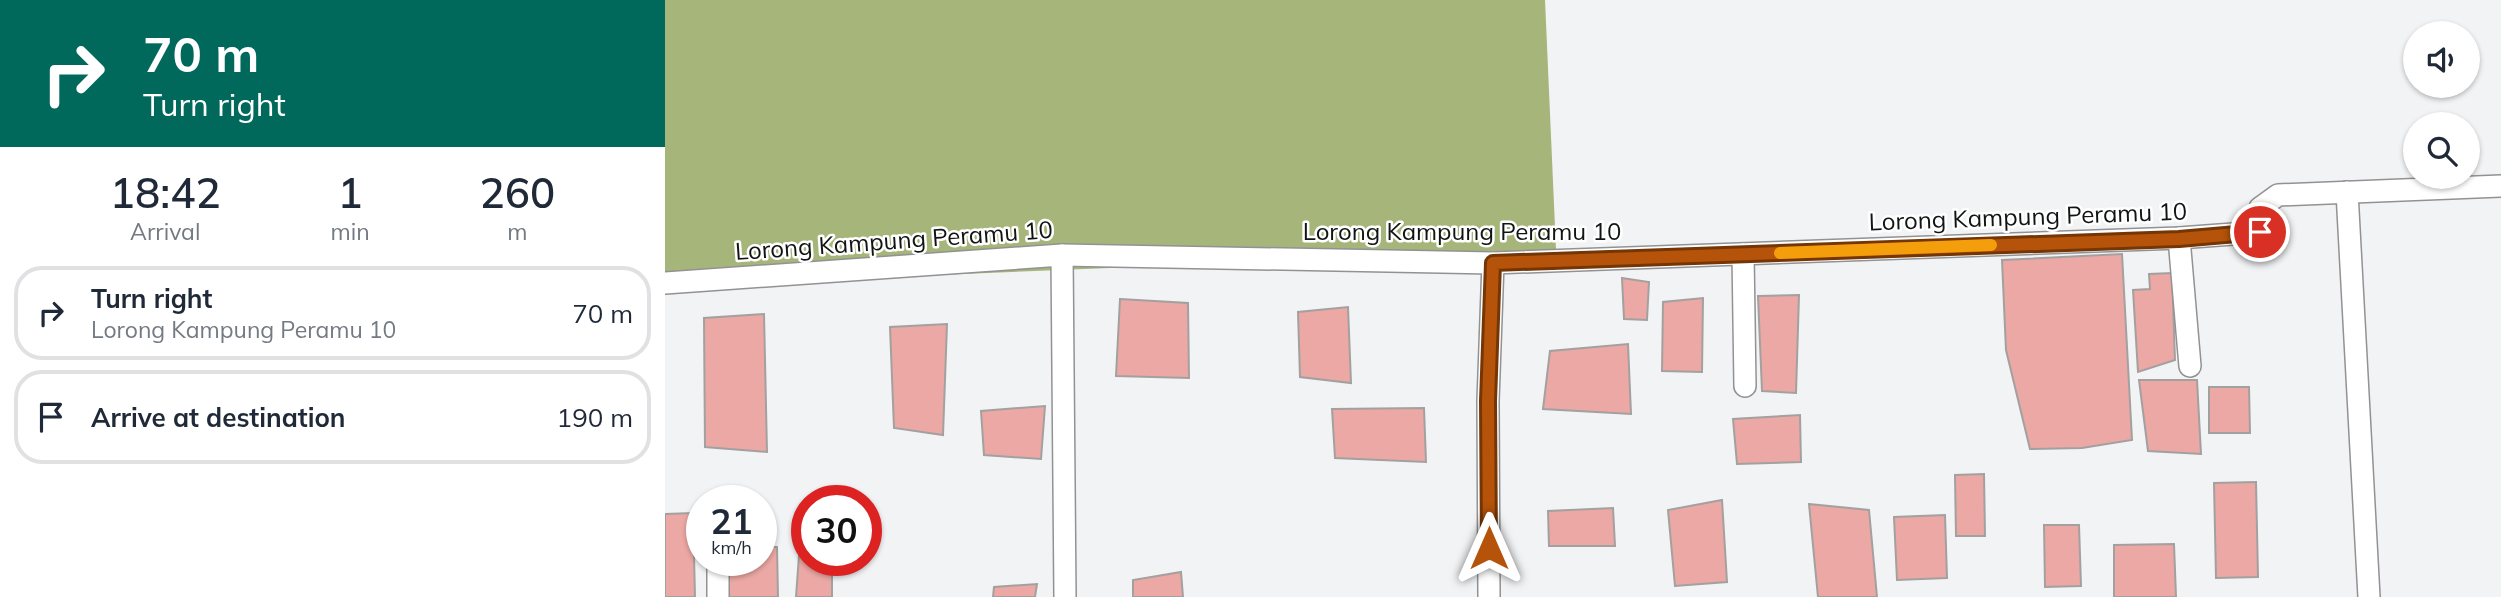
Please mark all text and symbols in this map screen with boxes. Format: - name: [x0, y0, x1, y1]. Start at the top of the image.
- map controls: [2403, 21, 2480, 189]
- button: sound: [2403, 21, 2480, 98]
- text: 70 m: [143, 23, 259, 84]
- icon: right: [28, 28, 119, 119]
- text: Turn right: [143, 84, 286, 124]
- button: search: [2403, 112, 2480, 189]
- text: 18:42: [110, 166, 221, 219]
- text: 1: [337, 166, 363, 219]
- text: 260: [480, 166, 555, 219]
- street label: Lorong Kampung Peramu 10: [1868, 195, 2188, 237]
- pin: [2230, 202, 2290, 262]
- icon: arrive: [2241, 213, 2279, 251]
- street label: Lorong Kampung Peramu 10: [734, 214, 1054, 266]
- street label: Lorong Kampung Peramu 10: [1303, 216, 1621, 246]
- text: Arrival: [130, 217, 200, 246]
- text: min: [330, 217, 370, 246]
- text: m: [507, 217, 527, 246]
- text: Turn right: [91, 282, 212, 315]
- icon: right: [32, 294, 70, 332]
- text: 70 m: [572, 297, 633, 330]
- text: Lorong Kampung Peramu 10: [91, 315, 396, 344]
- icon: arrive: [32, 398, 70, 436]
- text: Arrive at destination: [91, 401, 346, 434]
- text: 190 m: [557, 401, 633, 434]
- speed limit sign: 30: [791, 485, 882, 576]
- text: 21: [710, 499, 753, 543]
- position arrow: [1452, 511, 1526, 585]
- text: km/h: [711, 536, 752, 559]

